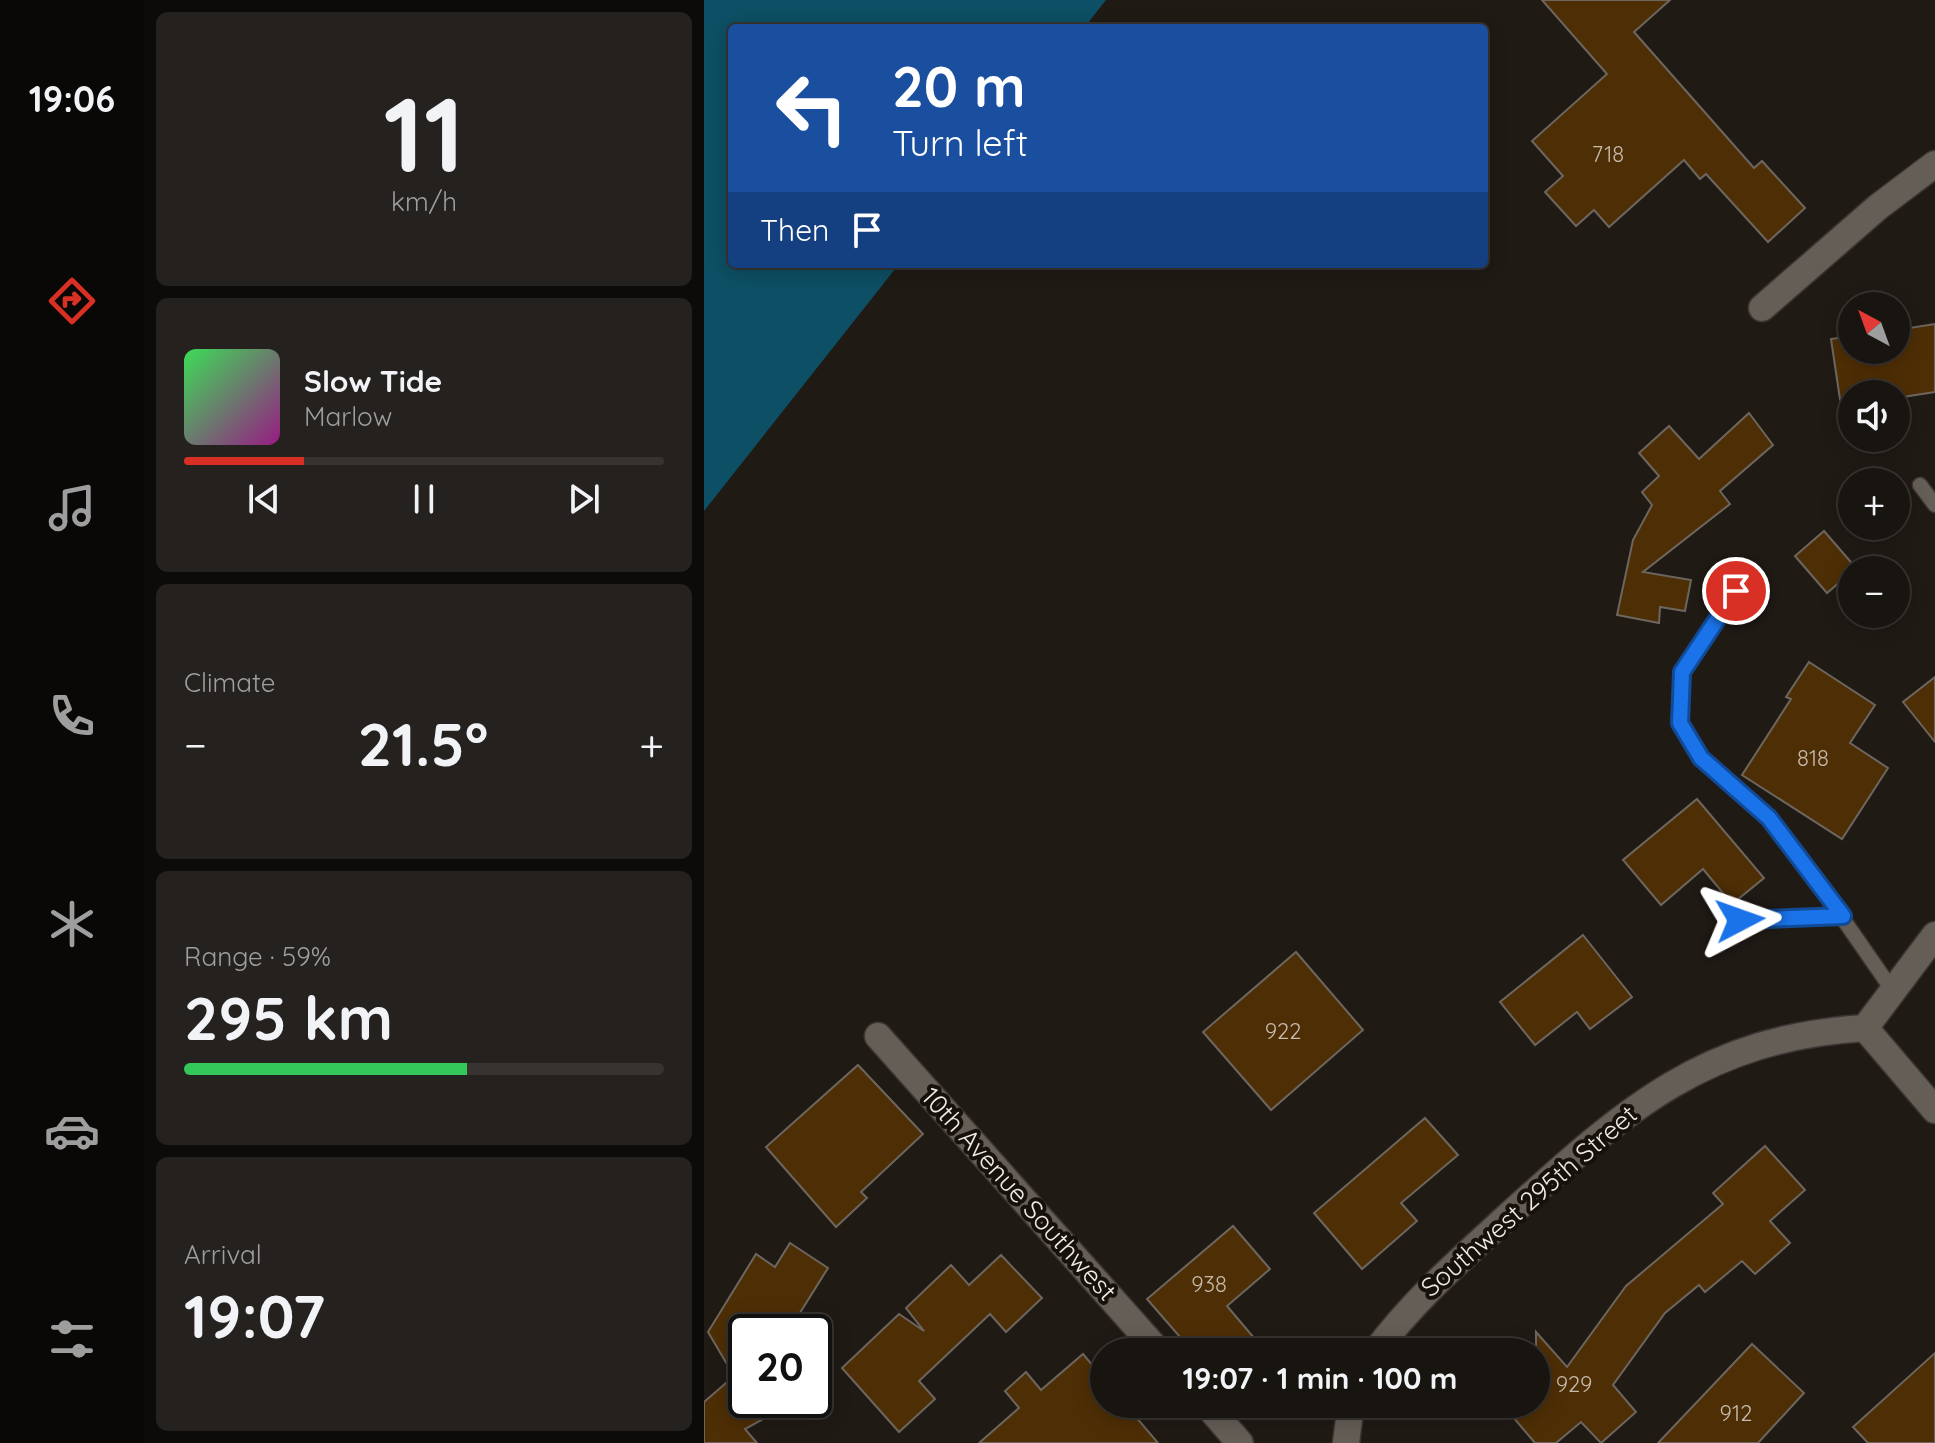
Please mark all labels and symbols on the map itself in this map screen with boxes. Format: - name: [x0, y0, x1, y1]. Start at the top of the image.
- house number: 718: [1592, 140, 1624, 168]
- north arrow: [1838, 292, 1910, 364]
- pin: [1702, 557, 1770, 625]
- house number: 818: [1797, 744, 1829, 772]
- position arrow: [1698, 878, 1782, 962]
- house number: 922: [1265, 1017, 1301, 1045]
- street label: 10th Avenue Southwest: [915, 1080, 1124, 1307]
- street label: Southwest 295th Street: [1414, 1098, 1644, 1304]
- house number: 938: [1191, 1270, 1227, 1298]
- speed limit sign: 20: [728, 1314, 832, 1418]
- house number: 929: [1556, 1370, 1592, 1398]
- house number: 912: [1720, 1399, 1752, 1427]

